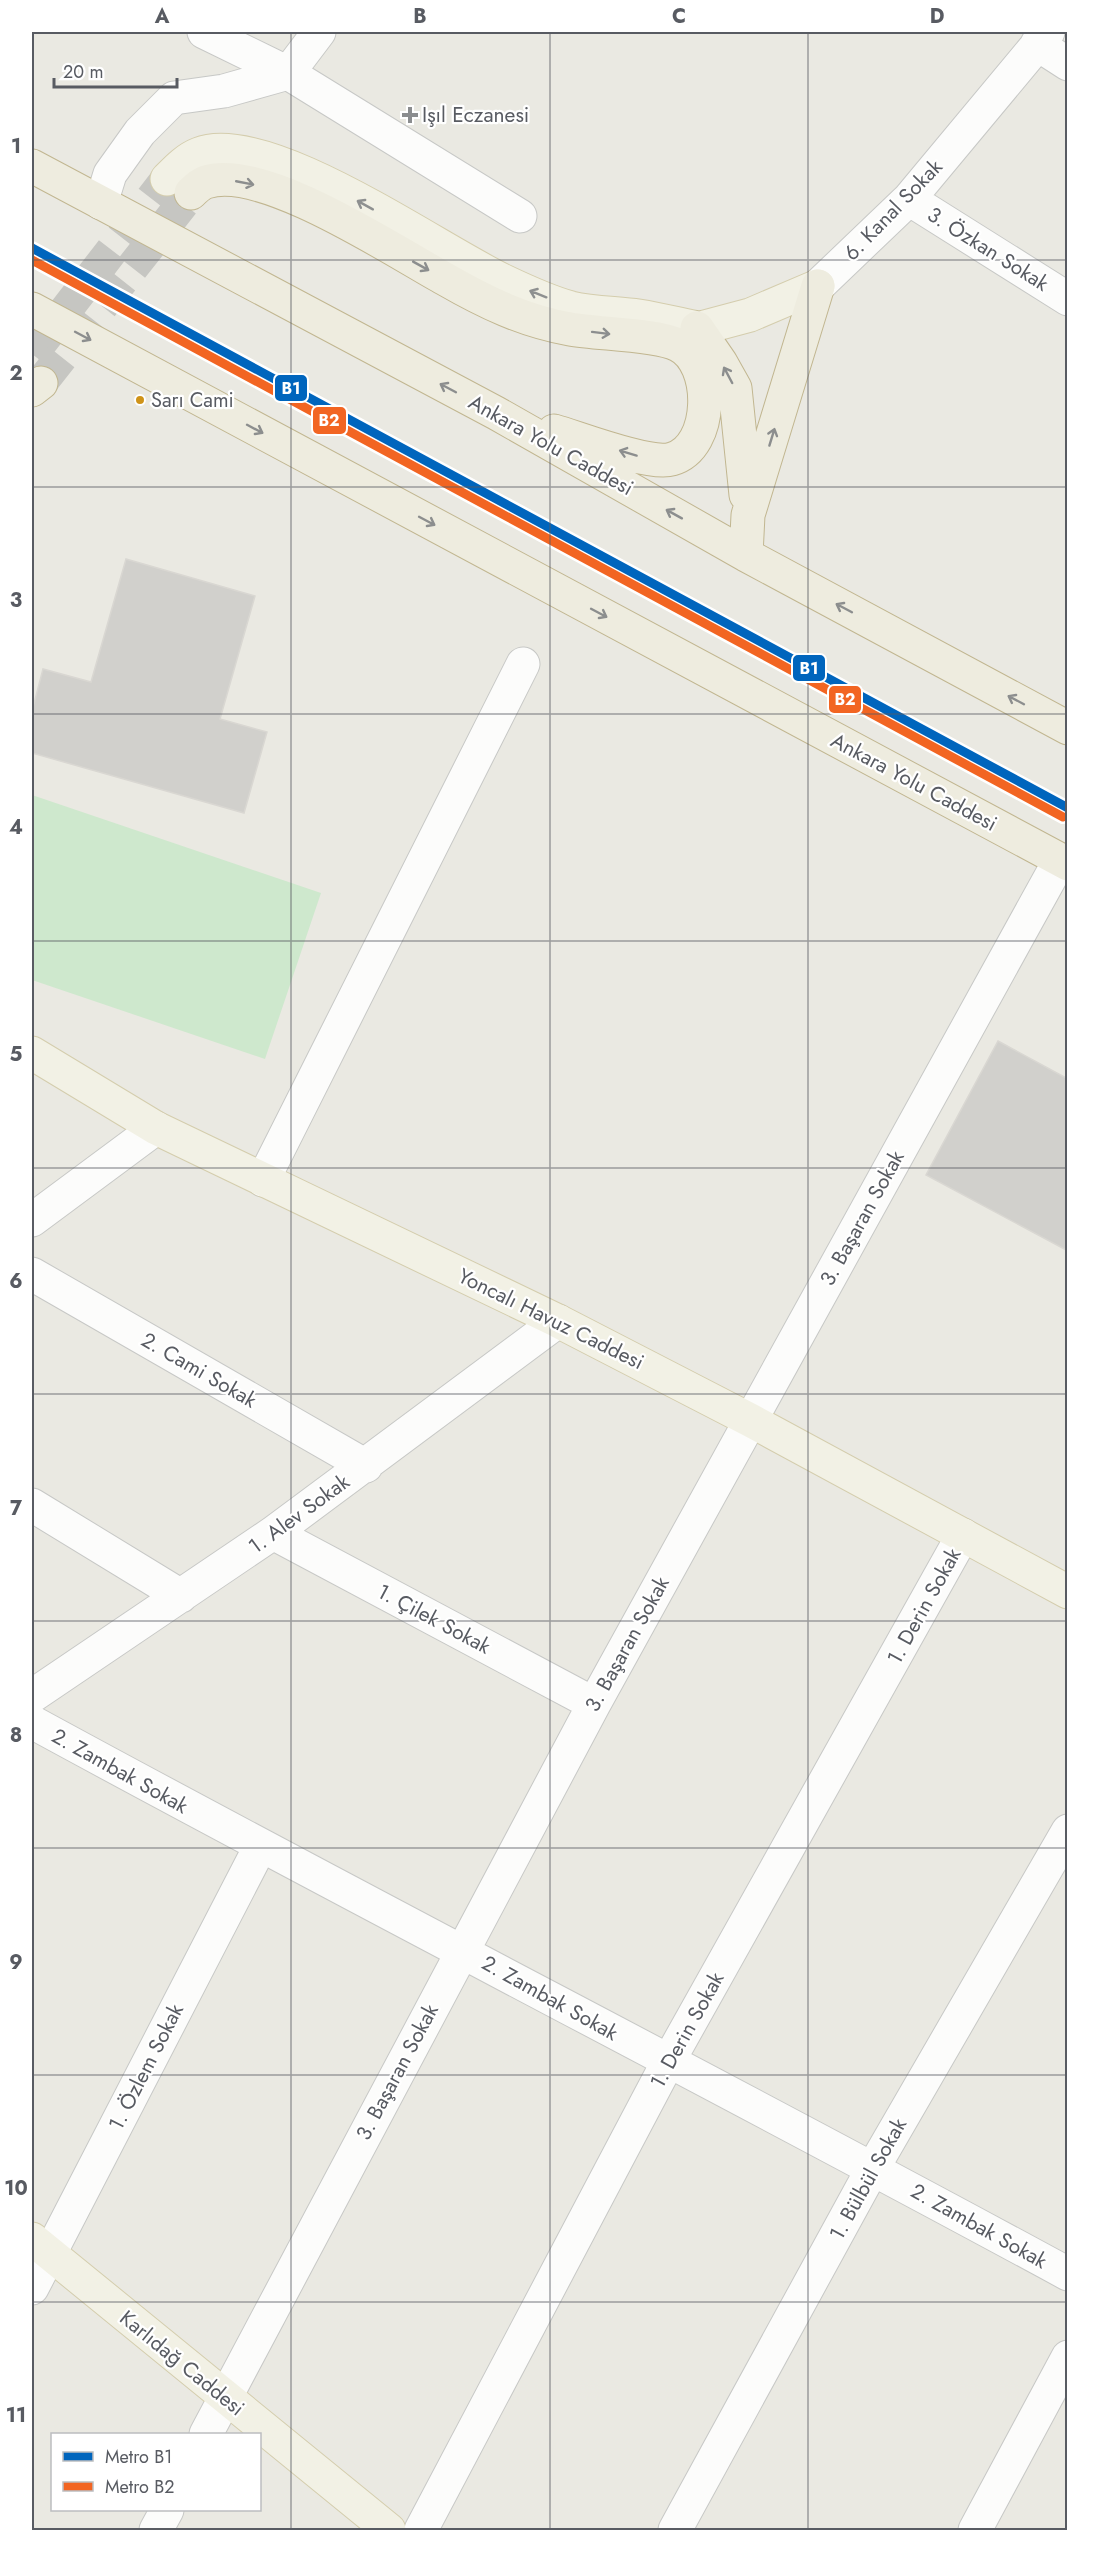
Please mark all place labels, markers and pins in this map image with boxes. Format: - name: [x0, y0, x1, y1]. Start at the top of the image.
- place label: Işıl Eczanesi: [422, 100, 529, 130]
- marker: Işıl Eczanesi: [403, 108, 417, 122]
- place label: Sarı Cami: [151, 386, 234, 415]
- marker: Sarı Cami: [134, 394, 146, 406]

